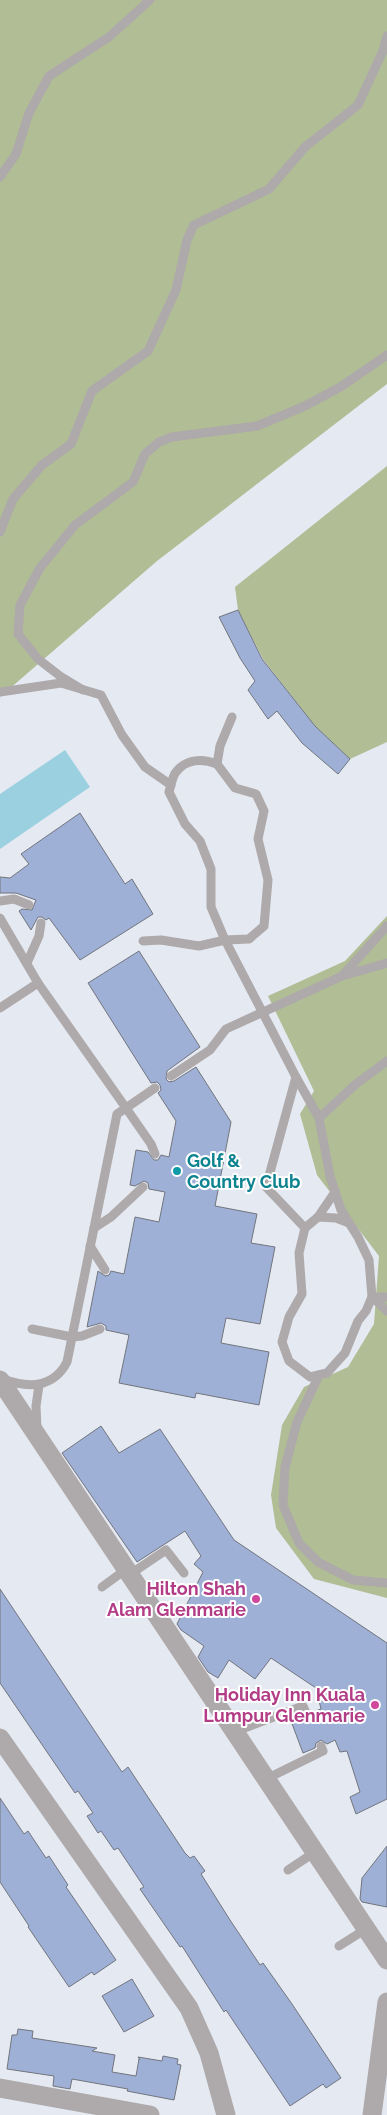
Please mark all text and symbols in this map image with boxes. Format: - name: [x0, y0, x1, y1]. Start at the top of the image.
- place label: Golf & Country Club: [187, 1150, 300, 1192]
- marker: Golf & Country Club: [171, 1165, 183, 1177]
- place label: Hilton Shah Alam Glenmarie: [107, 1578, 246, 1620]
- marker: Hilton Shah Alam Glenmarie: [250, 1593, 262, 1605]
- place label: Holiday Inn Kuala Lumpur Glenmarie: [203, 1684, 365, 1726]
- marker: Holiday Inn Kuala Lumpur Glenmarie: [369, 1699, 381, 1711]

